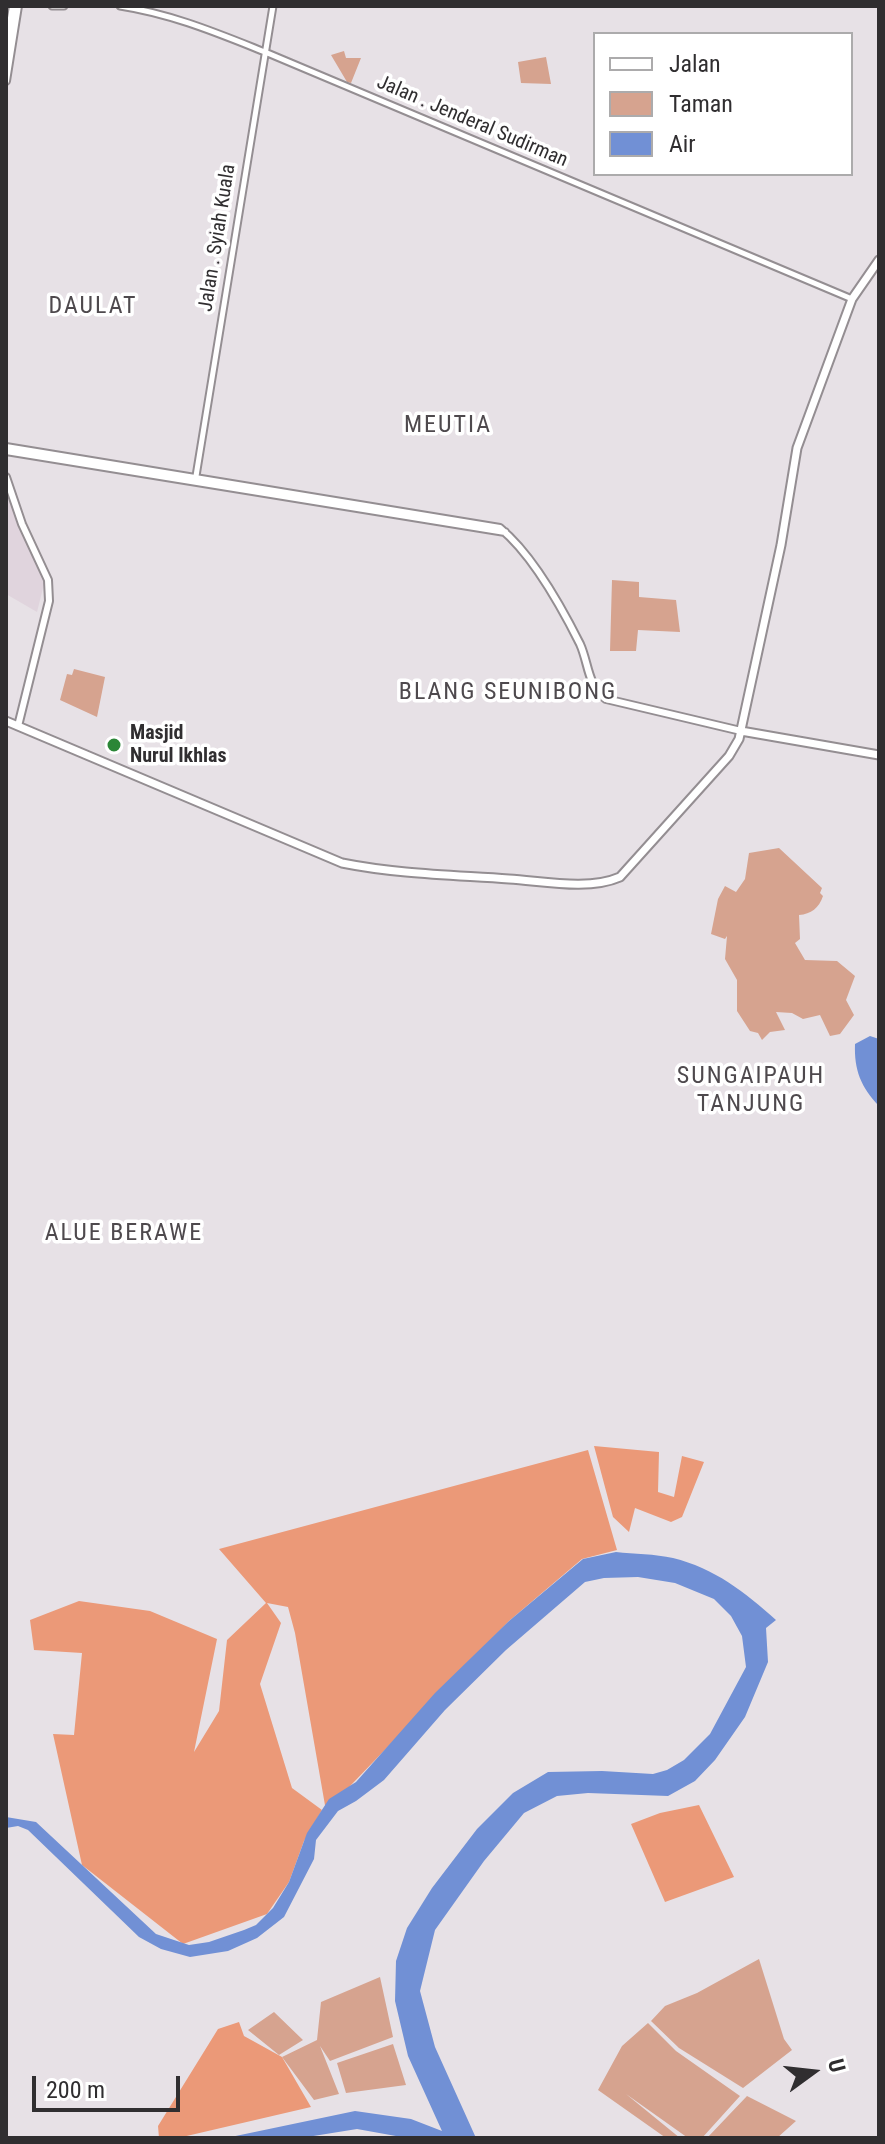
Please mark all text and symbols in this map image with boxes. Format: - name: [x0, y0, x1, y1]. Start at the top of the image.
- legend: [593, 32, 853, 176]
- text: Jalan: [669, 50, 721, 78]
- street label: Jalan . Jenderal Sudirman: [373, 71, 571, 173]
- text: Taman: [669, 90, 733, 118]
- text: Air: [669, 130, 696, 158]
- street label: Jalan . Syiah Kuala: [195, 163, 241, 313]
- district label: DAULAT: [48, 293, 138, 321]
- district label: MEUTIA: [404, 412, 492, 440]
- district label: BLANG SEUNIBONG: [399, 679, 617, 707]
- place label: Masjid Nurul Ikhlas: [130, 722, 227, 769]
- marker: Masjid Nurul Ikhlas: [105, 736, 123, 754]
- district label: SUNGAIPAUH TANJUNG: [677, 1063, 825, 1119]
- district label: ALUE BERAWE: [45, 1220, 203, 1248]
- north arrow: [773, 2032, 853, 2112]
- text: U: [823, 2056, 850, 2075]
- scale bar: [36, 2060, 184, 2110]
- text: 200 m: [46, 2076, 105, 2104]

